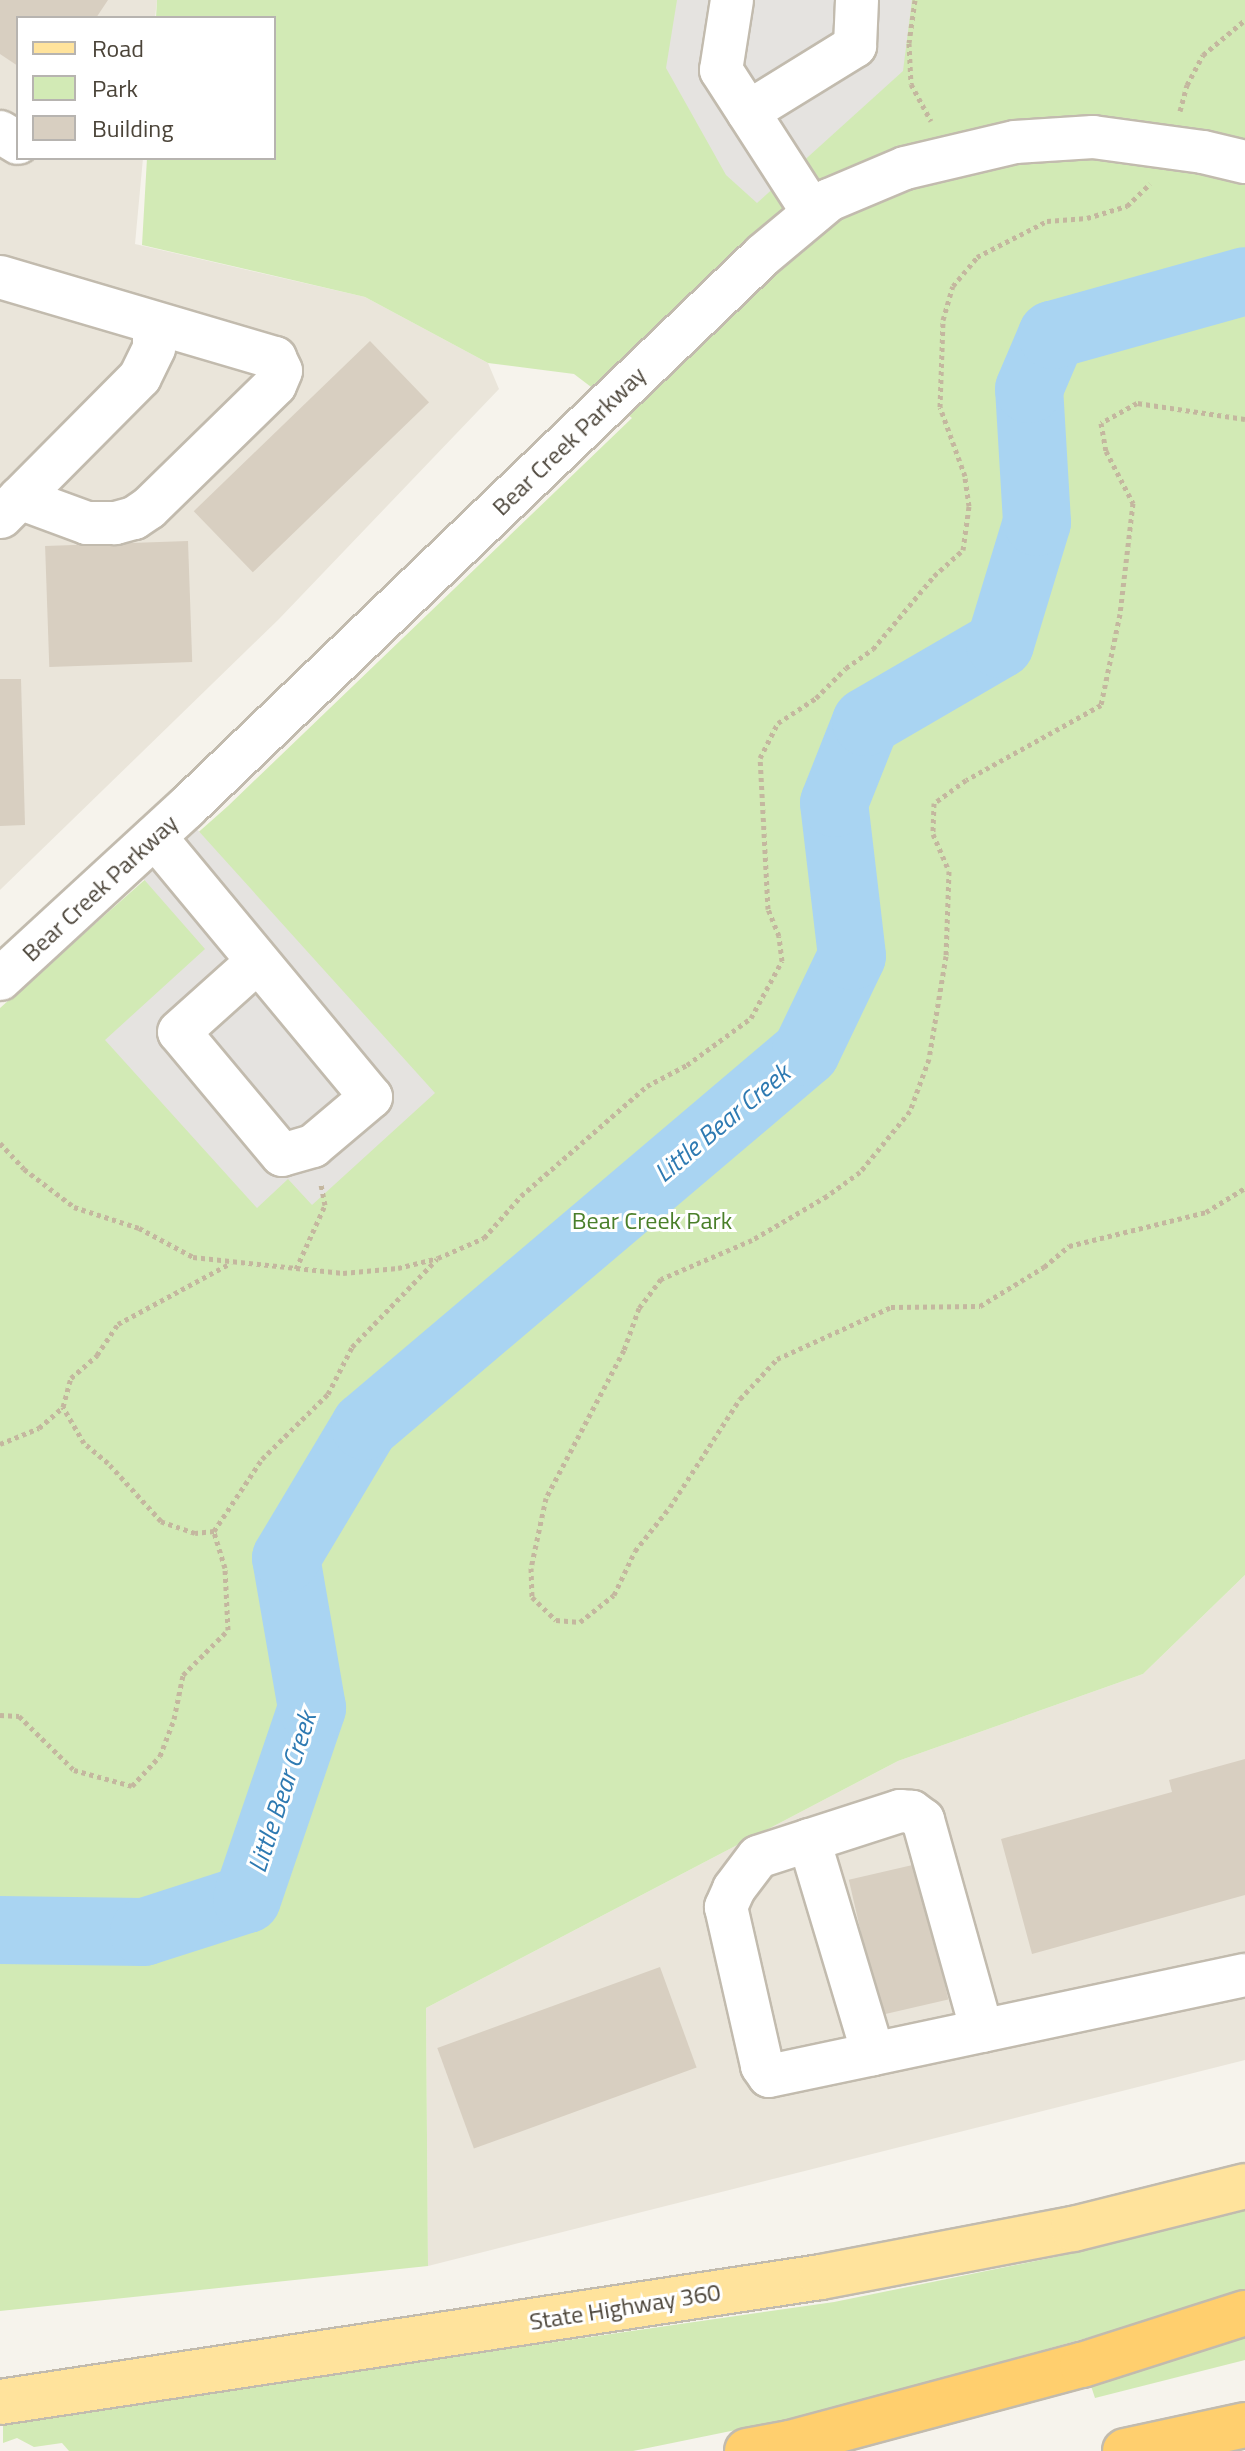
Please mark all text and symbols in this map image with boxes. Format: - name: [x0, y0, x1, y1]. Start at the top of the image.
- legend: [16, 16, 276, 160]
- text: Road: [92, 30, 144, 66]
- text: Park: [92, 70, 138, 106]
- text: Building: [92, 110, 174, 146]
- street label: Bear Creek Parkway: [486, 360, 652, 522]
- street label: Bear Creek Parkway: [16, 809, 184, 967]
- water label: Little Bear Creek: [648, 1057, 796, 1189]
- park label: Bear Creek Park: [572, 1207, 732, 1235]
- water label: Little Bear Creek: [241, 1708, 323, 1876]
- street label: State Highway 360: [527, 2278, 723, 2336]

